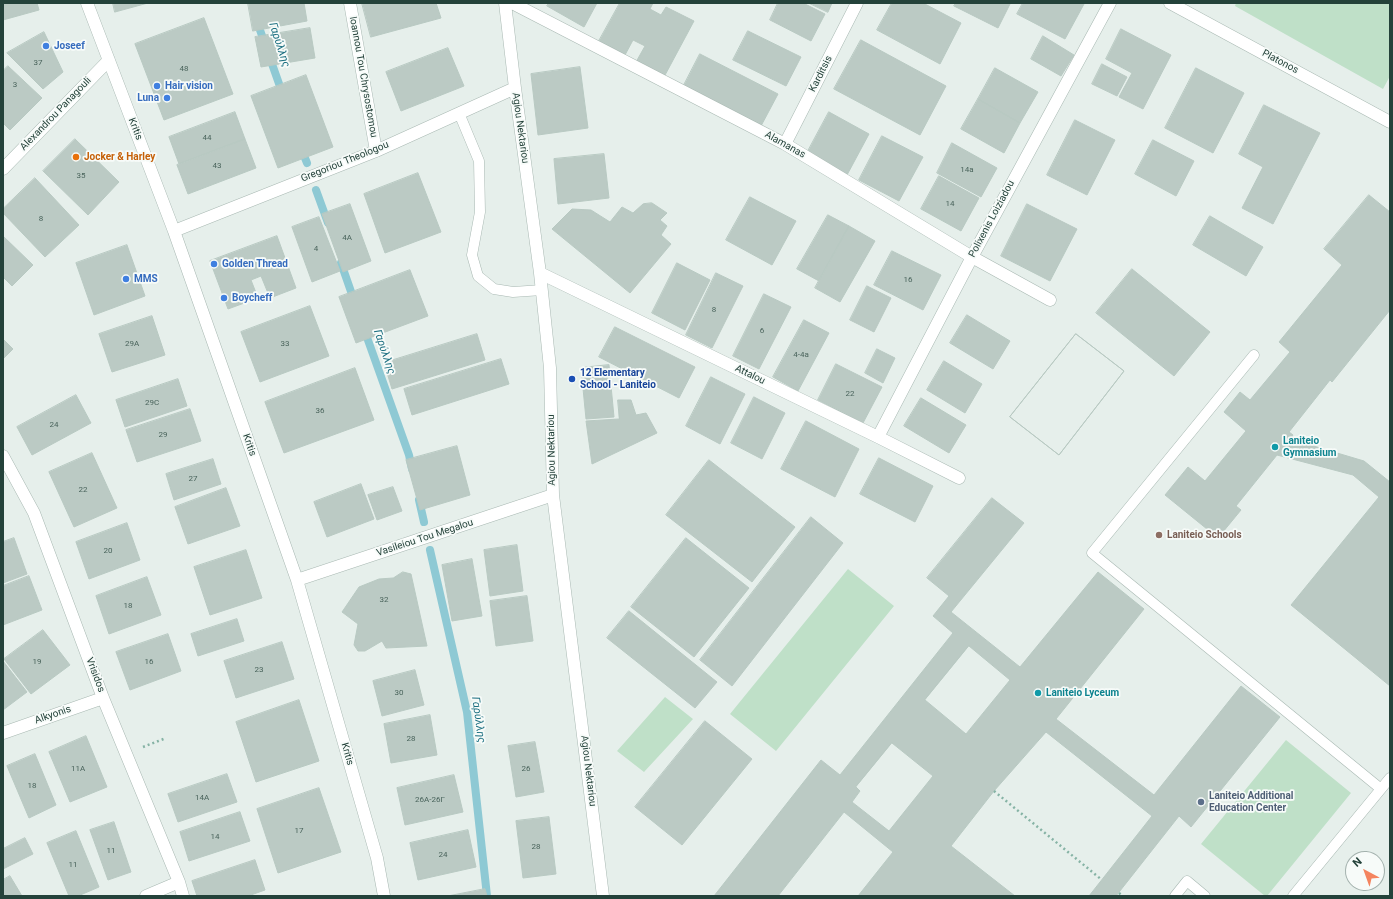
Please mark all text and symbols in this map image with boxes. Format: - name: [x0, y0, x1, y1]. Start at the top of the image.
- street label: Ioannou Tou Chrysostomou: [346, 15, 380, 139]
- water label: Γαρύλλης: [266, 21, 292, 69]
- place label: Joseef: [54, 40, 85, 52]
- marker: Joseef: [41, 41, 51, 51]
- street label: Platonos: [1260, 47, 1300, 77]
- street label: Karditsis: [807, 54, 835, 94]
- house number: 37: [34, 58, 42, 68]
- house number: 48: [180, 64, 188, 74]
- street label: Alexandrou Panagouli: [18, 75, 94, 153]
- house number: 3: [13, 80, 17, 90]
- place label: Hair vision: [165, 80, 213, 92]
- marker: Hair vision: [152, 81, 162, 91]
- place label: Luna: [137, 92, 159, 104]
- street label: Agiou Nektariou: [509, 92, 531, 164]
- marker: Luna: [162, 93, 172, 103]
- street label: Kritis: [125, 116, 145, 142]
- street label: Alamanas: [763, 129, 807, 161]
- house number: 44: [203, 133, 211, 143]
- street label: Gregoriou Theologou: [299, 139, 391, 185]
- place label: Jocker & Harley: [84, 151, 155, 163]
- marker: Jocker & Harley: [71, 152, 81, 162]
- house number: 43: [213, 161, 221, 171]
- house number: 14a: [960, 165, 974, 175]
- house number: 35: [77, 171, 85, 181]
- street label: Polixenis Loiziadou: [967, 178, 1017, 260]
- house number: 14: [946, 199, 954, 209]
- house number: 8: [39, 214, 43, 224]
- house number: 4A: [342, 233, 352, 243]
- house number: 4: [314, 244, 318, 254]
- place label: Golden Thread: [222, 258, 288, 270]
- marker: Golden Thread: [209, 259, 219, 269]
- place label: MMS: [134, 273, 158, 285]
- marker: MMS: [121, 274, 131, 284]
- house number: 16: [904, 275, 912, 285]
- place label: Boycheff: [232, 292, 272, 304]
- marker: Boycheff: [219, 293, 229, 303]
- house number: 8: [712, 305, 716, 315]
- house number: 6: [760, 326, 764, 336]
- water label: Γαρύλλης: [370, 328, 398, 376]
- house number: 29A: [125, 339, 139, 349]
- house number: 33: [281, 339, 289, 349]
- house number: 4-4a: [793, 350, 809, 360]
- street label: Attalou: [733, 363, 767, 387]
- place label: 12 Elementary School - Laniteio: [580, 367, 656, 390]
- marker: 12 Elementary School - Laniteio: [567, 374, 577, 384]
- house number: 22: [846, 389, 854, 399]
- house number: 29C: [145, 398, 159, 408]
- house number: 36: [316, 406, 324, 416]
- street label: Agiou Nektariou: [545, 414, 559, 486]
- house number: 24: [50, 420, 58, 430]
- house number: 29: [159, 430, 167, 440]
- street label: Kritis: [240, 432, 258, 458]
- place label: Laniteio Gymnasium: [1283, 435, 1337, 458]
- marker: Laniteio Gymnasium: [1270, 442, 1280, 452]
- house number: 27: [189, 474, 197, 484]
- house number: 22: [79, 485, 87, 495]
- street label: Vasileiou Tou Megalou: [375, 517, 475, 559]
- place label: Laniteio Schools: [1167, 529, 1242, 541]
- marker: Laniteio Schools: [1154, 530, 1164, 540]
- house number: 20: [104, 546, 112, 556]
- house number: 32: [380, 595, 388, 605]
- house number: 18: [124, 601, 132, 611]
- street label: Vrisidos: [83, 656, 107, 694]
- house number: 19: [33, 657, 41, 667]
- house number: 16: [145, 657, 153, 667]
- house number: 23: [255, 665, 263, 675]
- place label: Laniteio Lyceum: [1046, 687, 1119, 699]
- house number: 30: [395, 688, 403, 698]
- marker: Laniteio Lyceum: [1033, 688, 1043, 698]
- water label: Γαρύλλης: [468, 696, 488, 744]
- street label: Alkyonis: [33, 703, 73, 727]
- house number: 28: [407, 734, 415, 744]
- street label: Agiou Nektariou: [578, 735, 598, 807]
- street label: Kritis: [338, 741, 356, 767]
- house number: 11A: [71, 764, 85, 774]
- house number: 26: [522, 764, 530, 774]
- house number: 18: [28, 781, 36, 791]
- place label: Laniteio Additional Education Center: [1209, 790, 1293, 814]
- house number: 14A: [195, 793, 209, 803]
- house number: 26Α-26Γ: [415, 795, 445, 805]
- marker: Laniteio Additional Education Center: [1196, 797, 1206, 807]
- house number: 17: [295, 826, 303, 836]
- house number: 14: [211, 832, 219, 842]
- house number: 28: [532, 842, 540, 852]
- house number: 11: [107, 846, 115, 856]
- house number: 24: [439, 850, 447, 860]
- north arrow: [1345, 851, 1385, 891]
- text: N: [1350, 855, 1365, 870]
- house number: 11: [69, 860, 77, 870]

